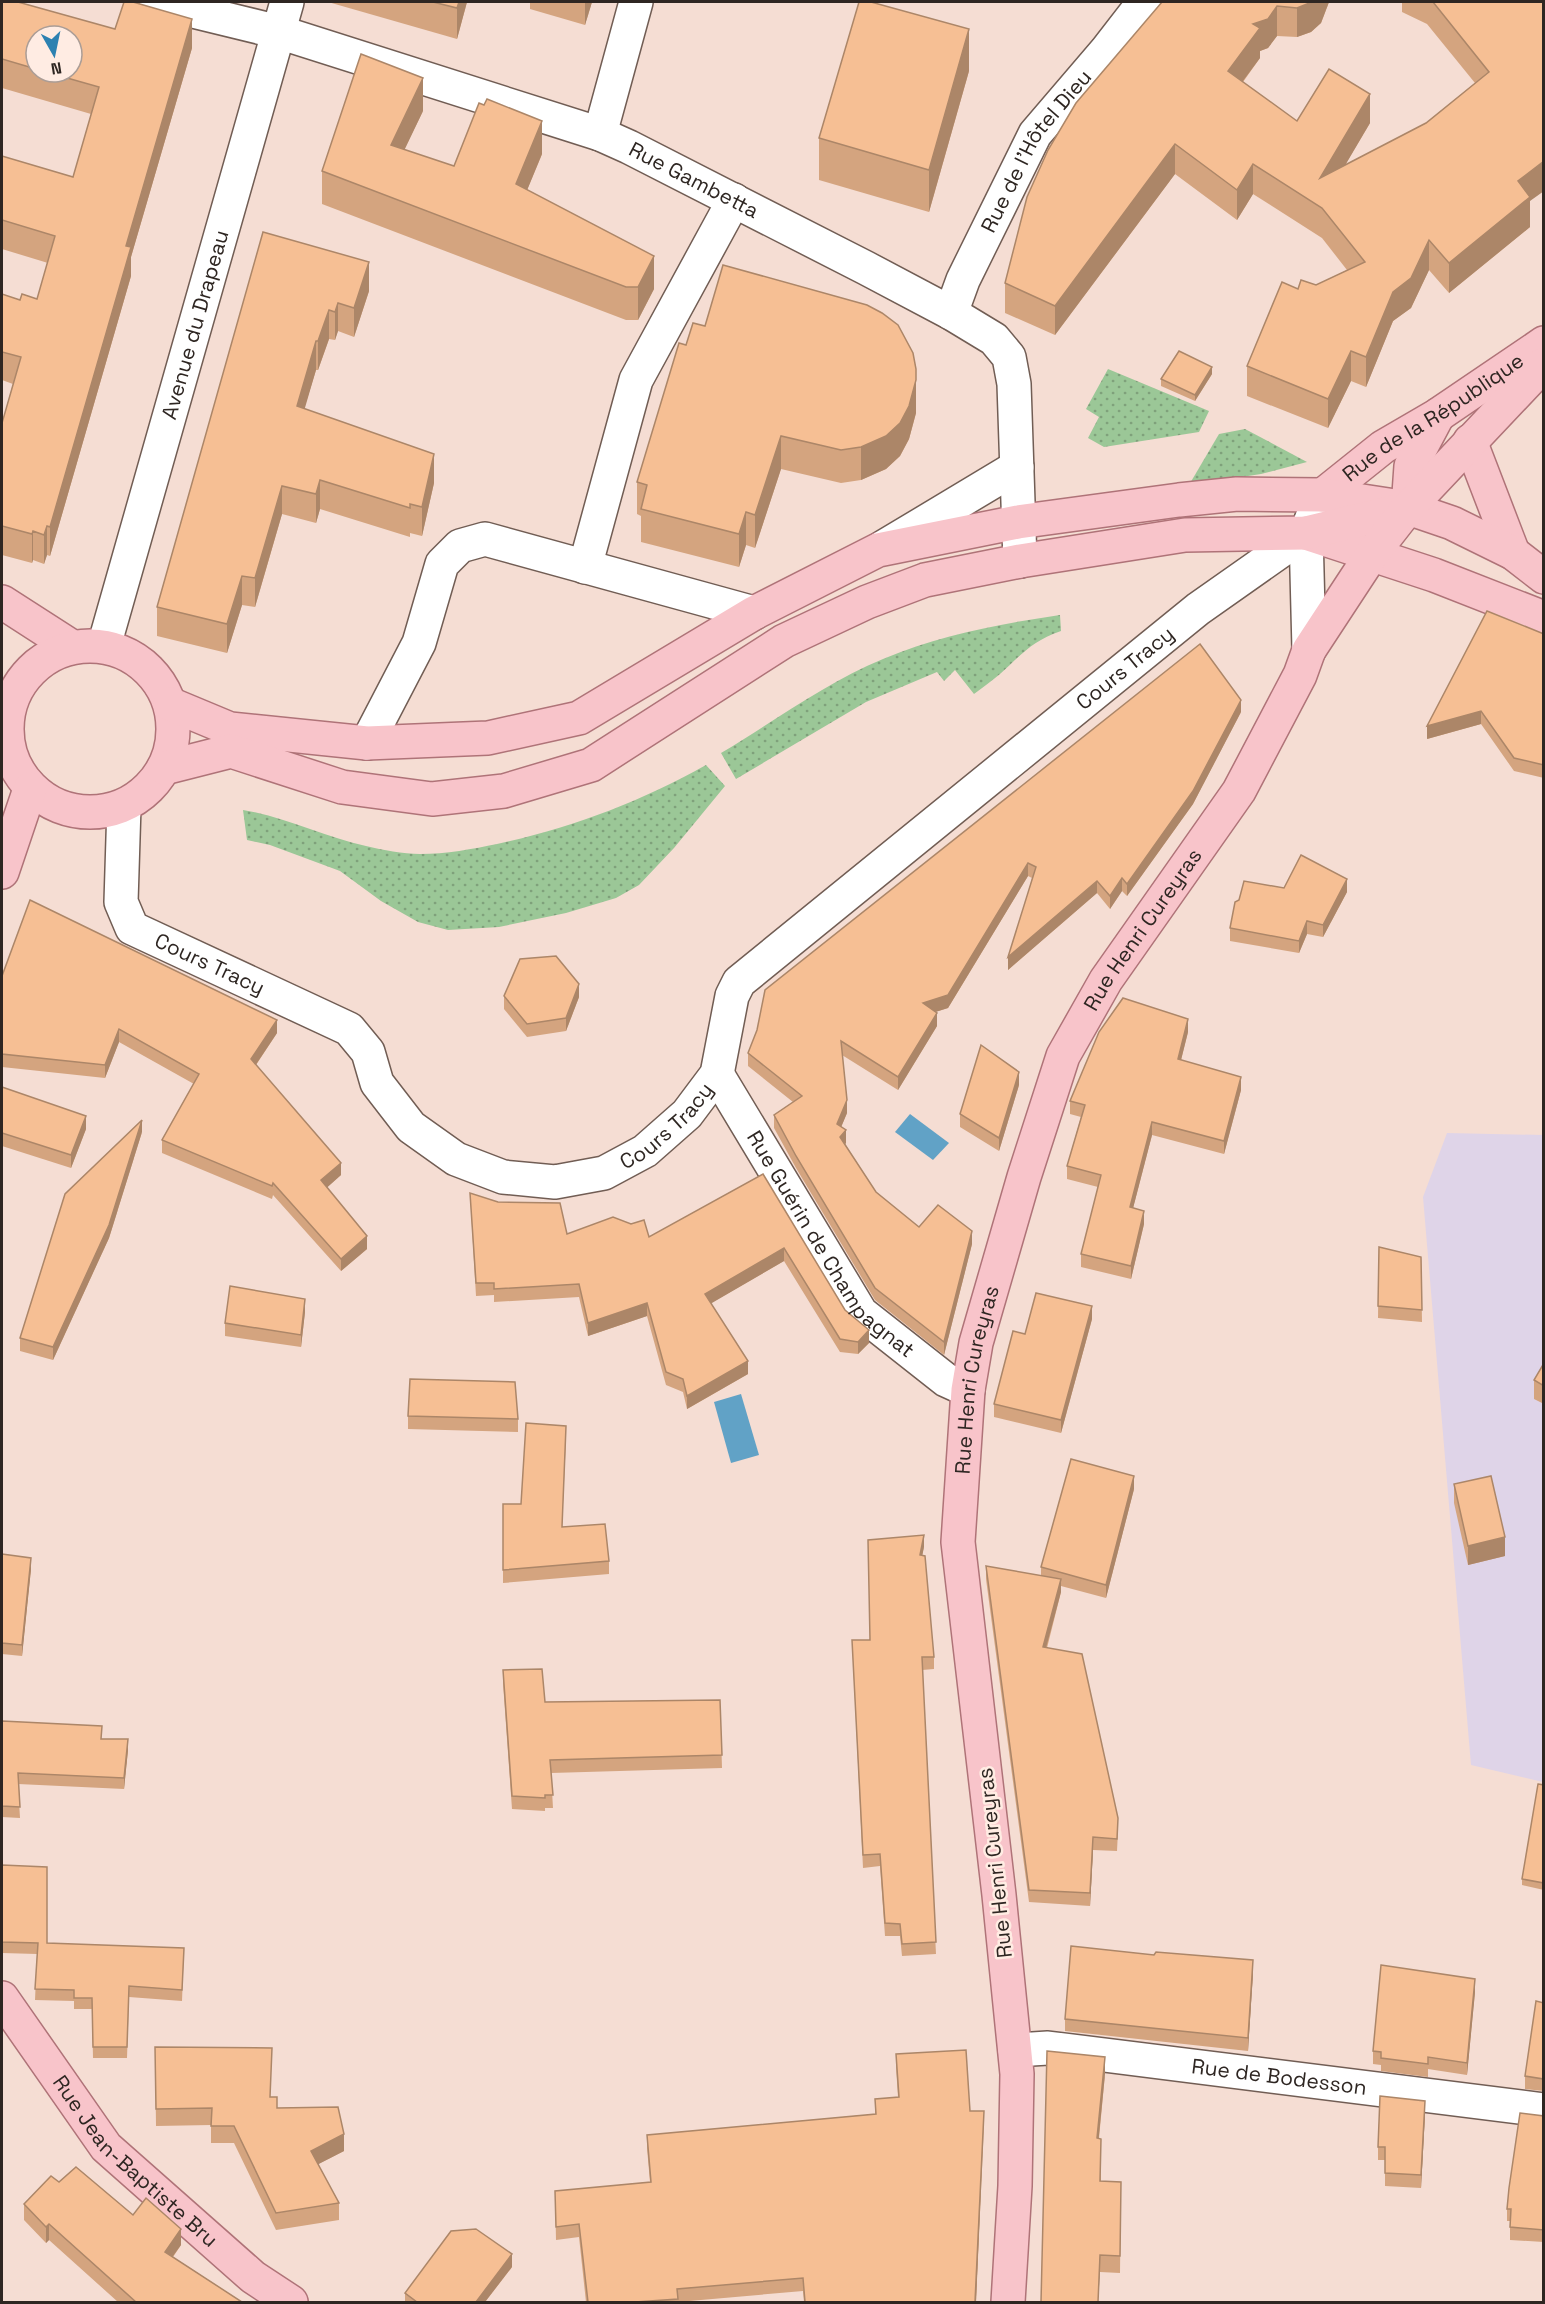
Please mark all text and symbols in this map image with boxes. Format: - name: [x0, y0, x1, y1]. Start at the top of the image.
- north arrow: [24, 24, 84, 84]
- text: N: [49, 57, 63, 80]
- street label: Rue de l'Hôtel Dieu: [975, 64, 1097, 237]
- street label: Rue Gambetta: [624, 135, 764, 224]
- street label: Avenue du Drapeau: [155, 227, 235, 422]
- street label: Rue de la République: [1337, 347, 1529, 487]
- street label: Cours Tracy: [1070, 620, 1179, 716]
- street label: Rue Henri Cureyras: [1077, 843, 1208, 1016]
- street label: Cours Tracy: [150, 926, 269, 1001]
- street label: Cours Tracy: [615, 1077, 719, 1175]
- street label: Rue Guérin de Champagnat: [741, 1125, 920, 1363]
- street label: Rue Henri Cureyras: [948, 1282, 1005, 1475]
- street label: Rue Henri Cureyras: [971, 1767, 1018, 1960]
- street label: Rue de Bodesson: [1190, 2052, 1368, 2101]
- street label: Rue Jean-Baptiste Bru: [47, 2070, 224, 2253]

